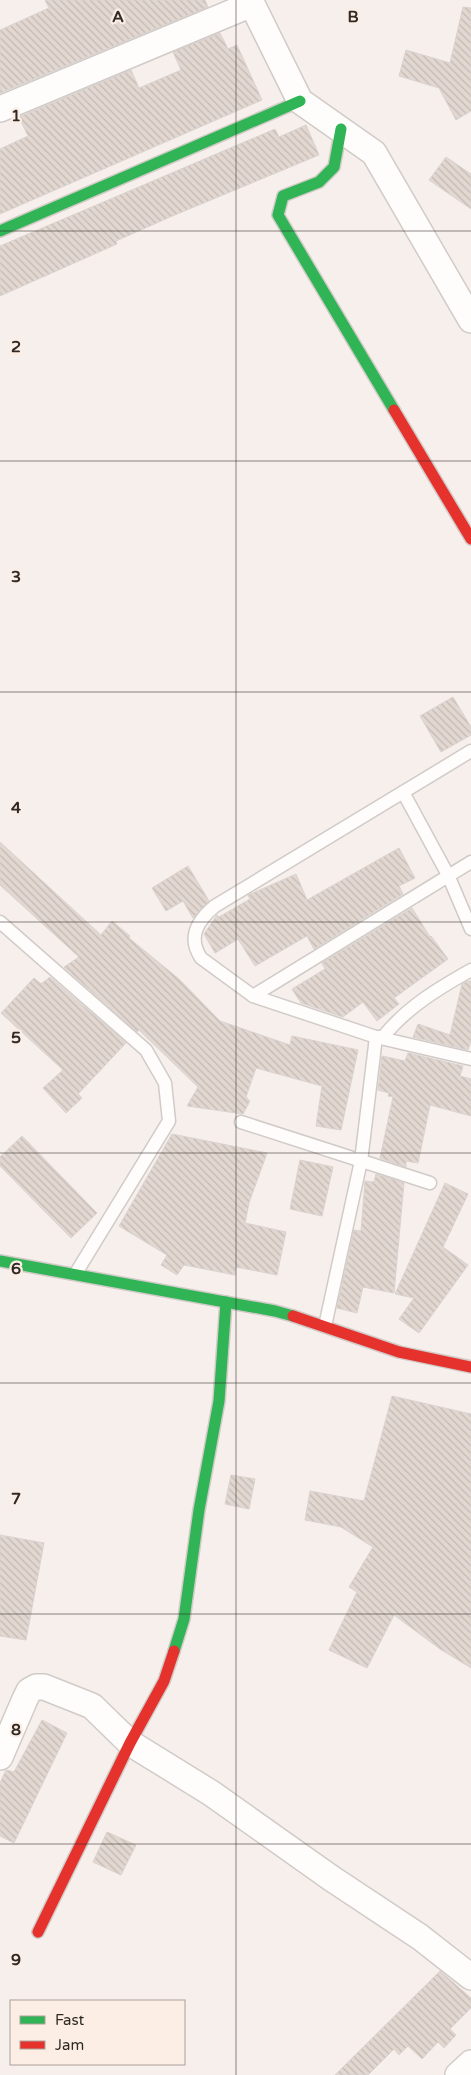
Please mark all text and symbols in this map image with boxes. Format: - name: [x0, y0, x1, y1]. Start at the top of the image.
- text: A: [112, 7, 124, 27]
- text: B: [347, 7, 359, 27]
- text: 1: [11, 106, 21, 126]
- text: 2: [11, 337, 21, 357]
- text: 3: [11, 567, 21, 587]
- text: 4: [11, 798, 21, 818]
- text: 5: [11, 1028, 21, 1048]
- text: 6: [11, 1259, 21, 1279]
- text: 7: [11, 1489, 21, 1509]
- text: 8: [11, 1720, 21, 1740]
- text: 9: [11, 1950, 21, 1970]
- legend: [10, 2000, 185, 2065]
- text: Fast: [55, 2011, 85, 2029]
- text: Jam: [55, 2036, 84, 2054]

